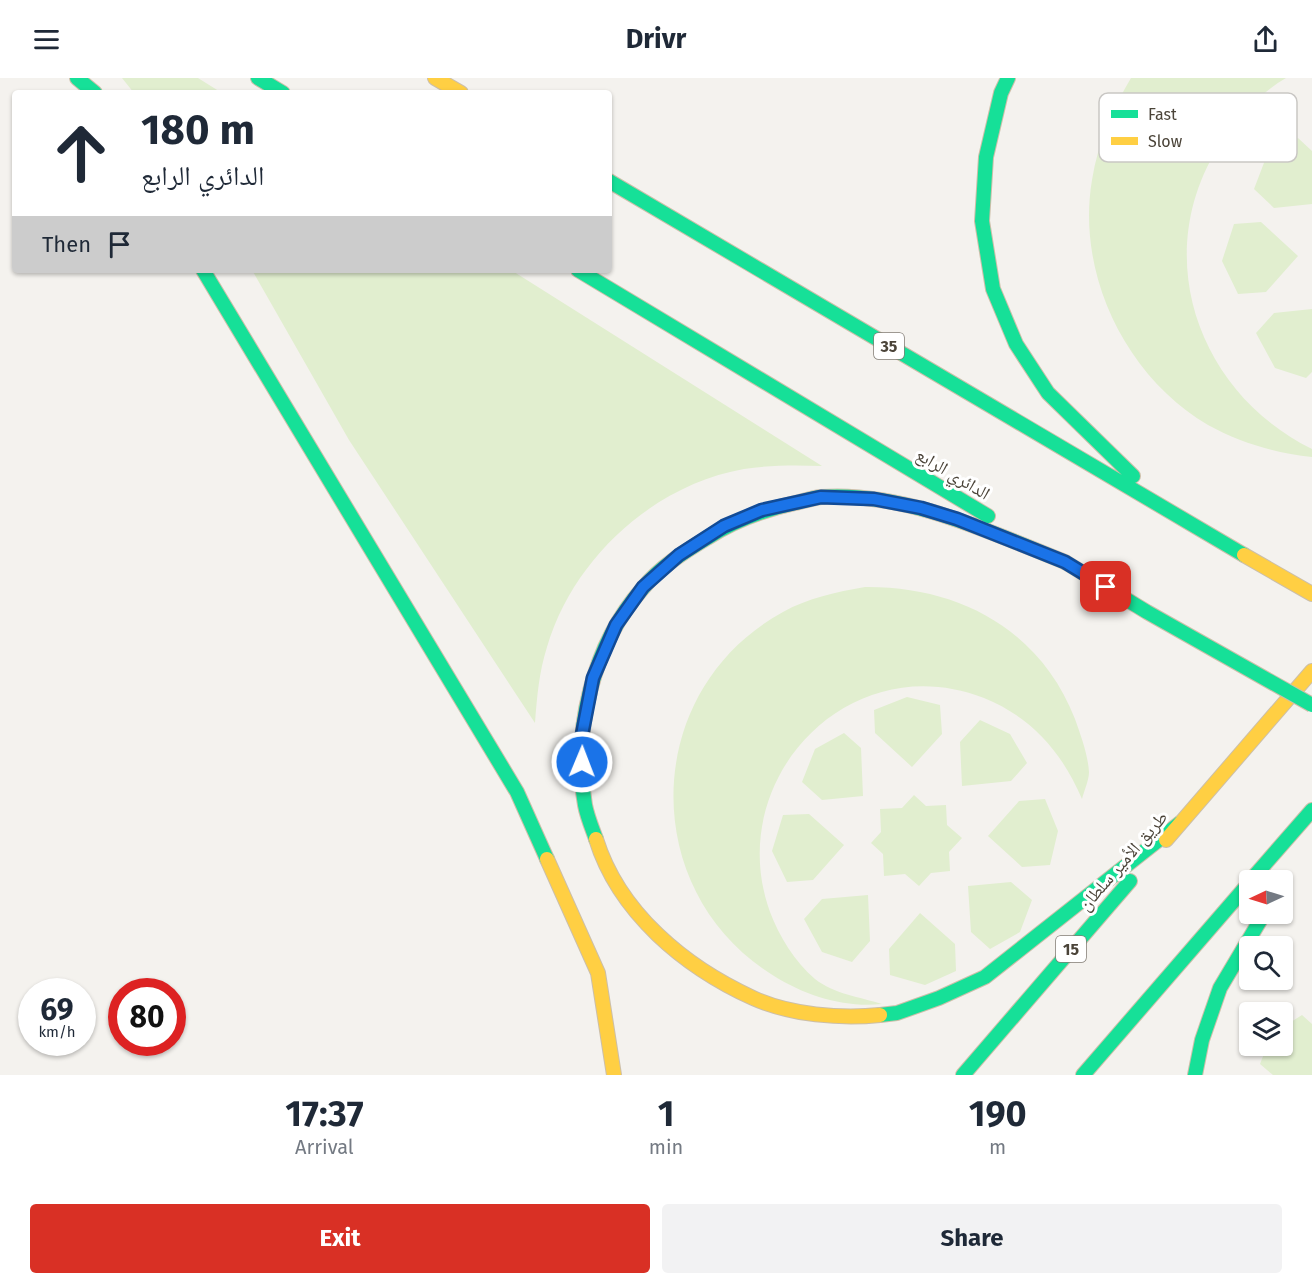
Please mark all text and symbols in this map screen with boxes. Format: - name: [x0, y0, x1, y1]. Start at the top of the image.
- icon: menu: [30, 23, 63, 56]
- text: Drivr: [626, 23, 686, 55]
- icon: share: [1249, 23, 1282, 56]
- legend: [1099, 93, 1297, 162]
- text: 180 m: [141, 105, 255, 155]
- text: Fast: [1148, 105, 1177, 124]
- icon: ahead: [42, 114, 120, 192]
- text: Slow: [1148, 132, 1183, 151]
- text: الدائري الرابع: [141, 160, 264, 192]
- icon: arrive: [103, 228, 136, 261]
- text: Then: [42, 231, 91, 258]
- road number: 35: [874, 333, 904, 359]
- street label: الدائري الرابع: [910, 443, 994, 508]
- pin: [1080, 561, 1131, 612]
- icon: arrive: [1089, 570, 1122, 603]
- position arrow: [550, 730, 614, 794]
- street label: طريق الأمير سلطان: [1074, 807, 1172, 915]
- north arrow: [1239, 870, 1293, 924]
- map controls: [1239, 870, 1293, 1056]
- road number: 15: [1056, 936, 1086, 962]
- button: search: [1239, 936, 1293, 990]
- speed limit sign: 80: [108, 978, 186, 1056]
- text: 69: [40, 992, 74, 1028]
- button: layers: [1239, 1002, 1293, 1056]
- text: km/h: [38, 1023, 76, 1041]
- text: 17:37: [285, 1092, 364, 1136]
- text: 1: [658, 1092, 674, 1136]
- text: 190: [969, 1092, 1027, 1136]
- text: Arrival: [295, 1135, 354, 1159]
- text: min: [649, 1135, 683, 1159]
- text: m: [989, 1135, 1006, 1159]
- button: Exit: [30, 1204, 650, 1273]
- button: Share: [662, 1204, 1282, 1273]

